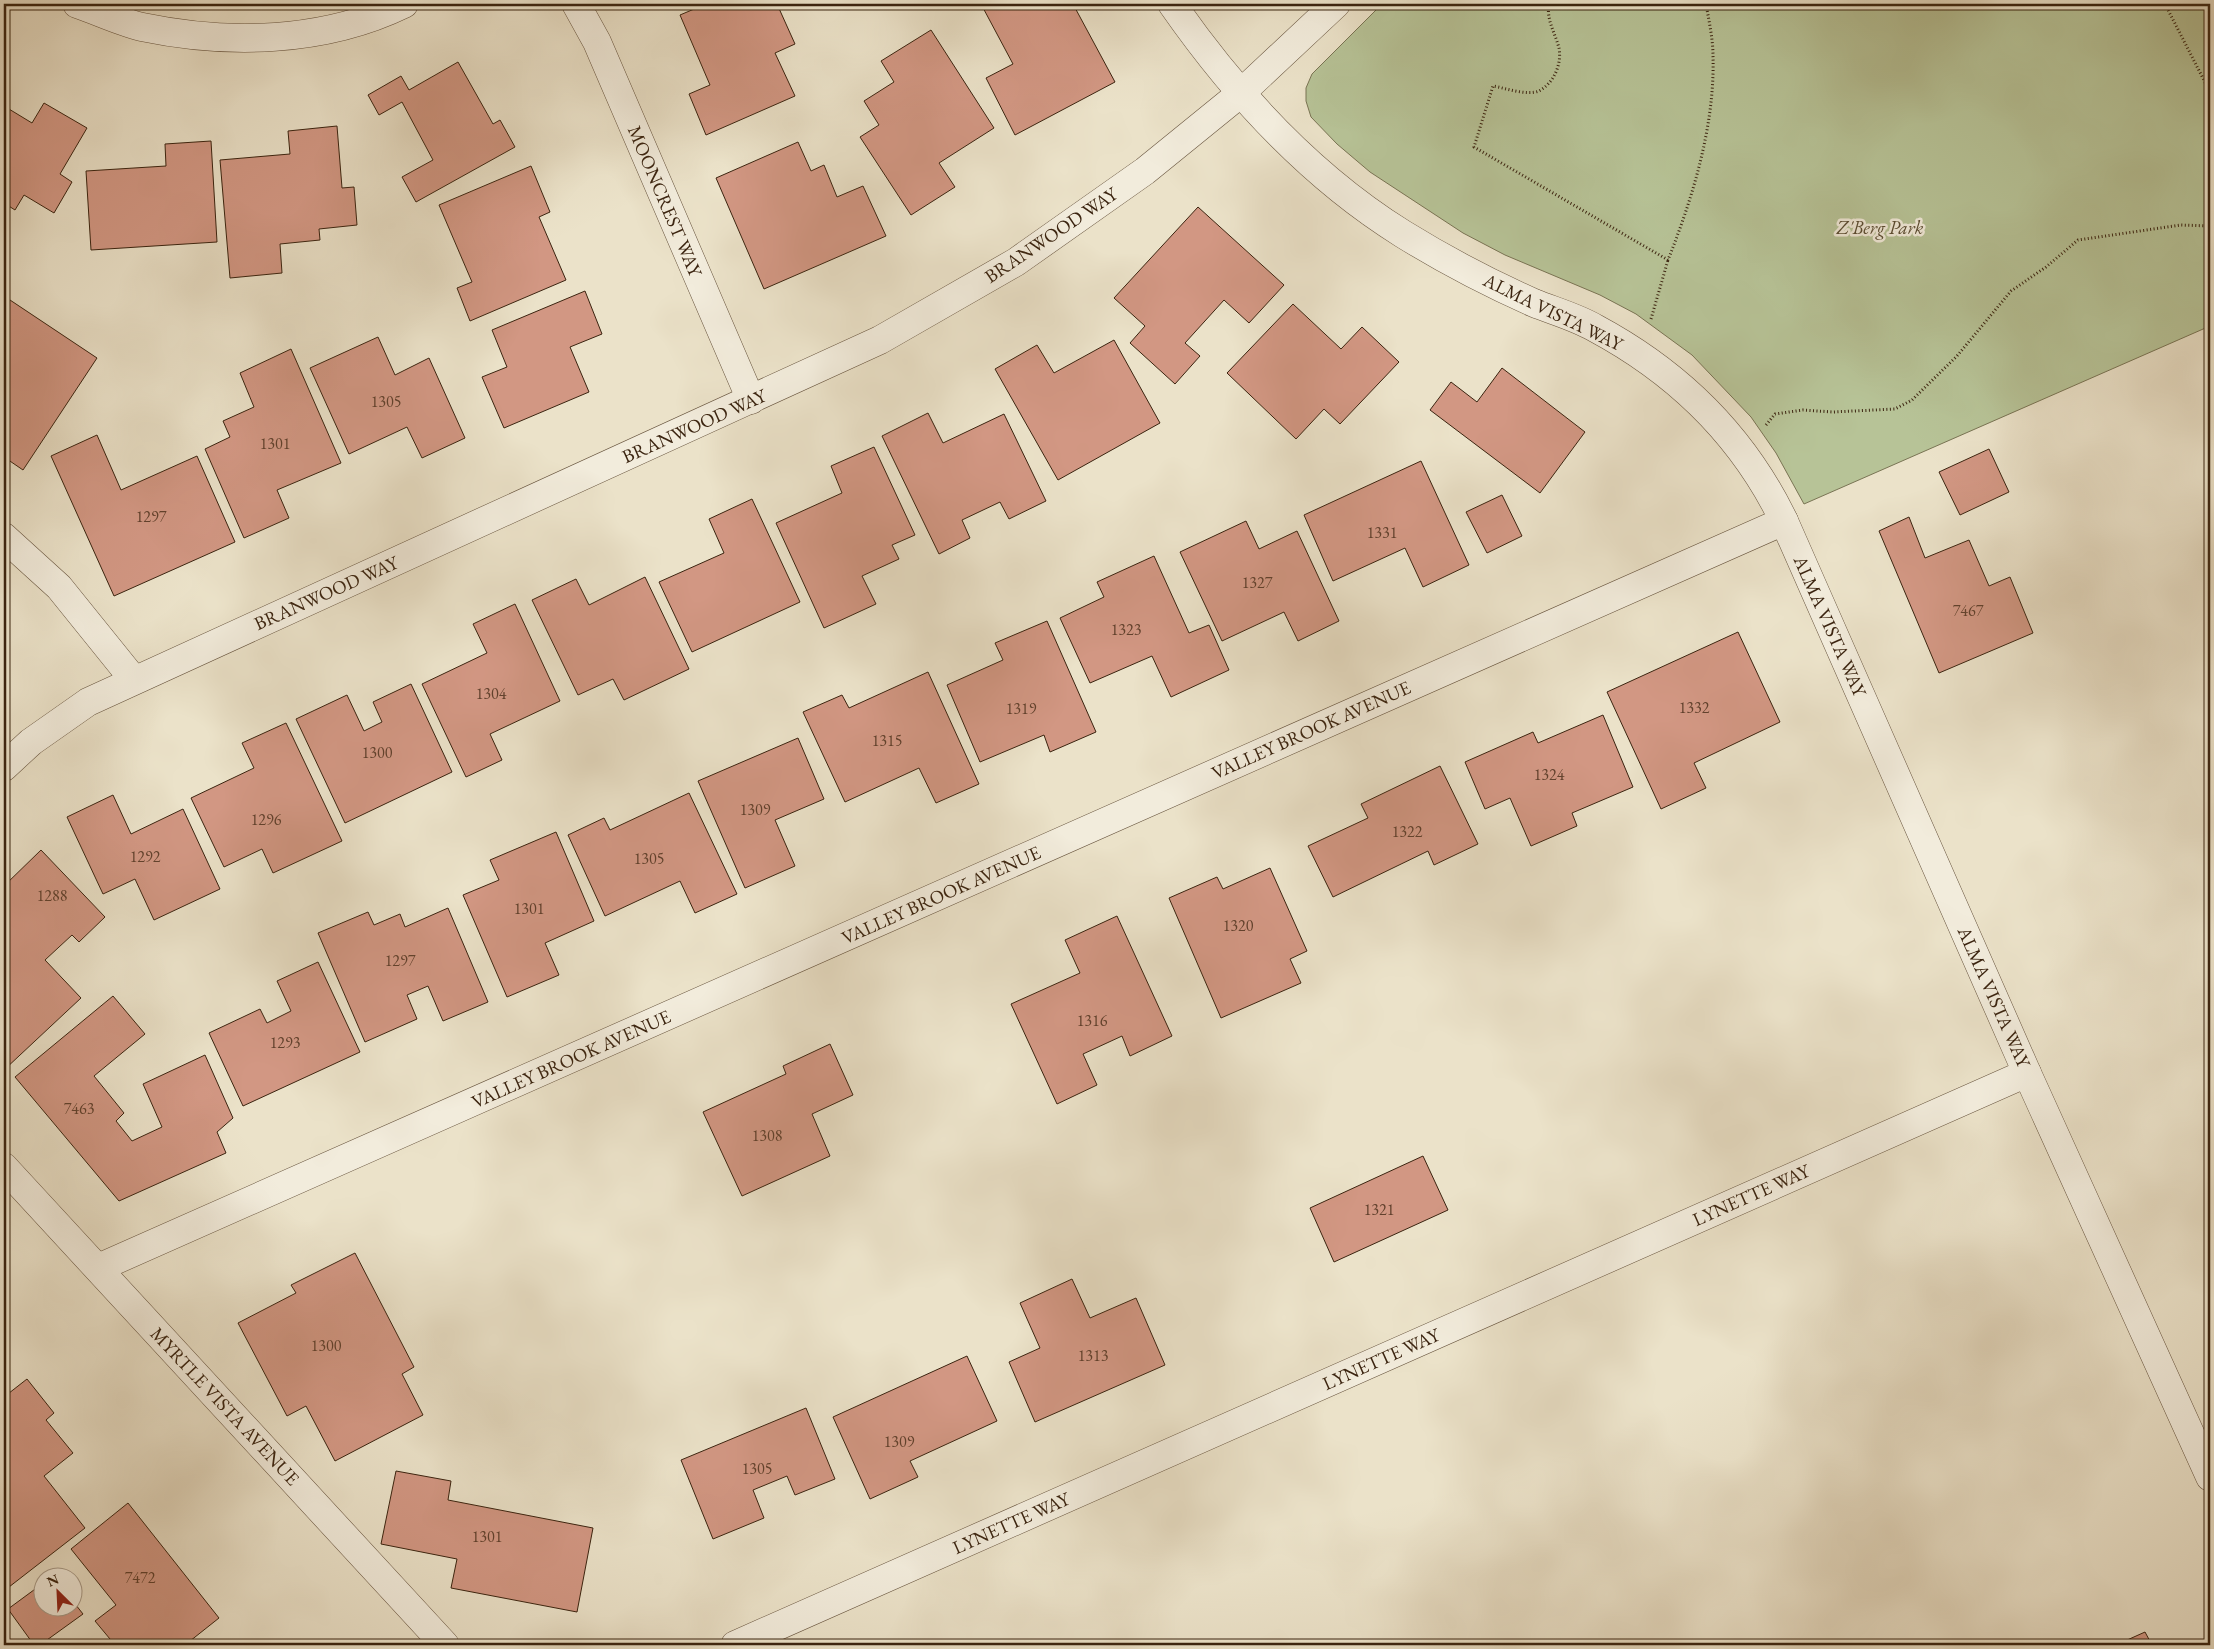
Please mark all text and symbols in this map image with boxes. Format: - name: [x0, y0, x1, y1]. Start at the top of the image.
- street label: MOONCREST WAY: [622, 122, 709, 281]
- street label: BRANWOOD WAY: [980, 181, 1123, 289]
- park label: Z'Berg Park: [1836, 215, 1924, 240]
- street label: ALMA VISTA WAY: [1478, 267, 1628, 357]
- street label: BRANWOOD WAY: [618, 383, 771, 469]
- house number: 1305: [371, 391, 401, 412]
- house number: 1301: [260, 433, 290, 454]
- house number: 1297: [136, 506, 167, 527]
- house number: 1331: [1367, 522, 1397, 543]
- street label: BRANWOOD WAY: [250, 550, 403, 636]
- street label: ALMA VISTA WAY: [1787, 551, 1873, 701]
- house number: 1327: [1242, 572, 1273, 593]
- house number: 7467: [1953, 600, 1984, 621]
- house number: 1323: [1111, 619, 1142, 640]
- street label: VALLEY BROOK AVENUE: [1208, 675, 1415, 785]
- house number: 1304: [476, 683, 507, 704]
- house number: 1332: [1679, 697, 1710, 718]
- house number: 1319: [1006, 698, 1037, 719]
- house number: 1315: [872, 730, 902, 751]
- house number: 1300: [362, 742, 393, 763]
- house number: 1324: [1534, 764, 1565, 785]
- house number: 1309: [740, 799, 771, 820]
- house number: 1296: [251, 809, 282, 830]
- house number: 1322: [1392, 821, 1423, 842]
- street label: VALLEY BROOK AVENUE: [838, 840, 1045, 950]
- house number: 1292: [130, 846, 161, 867]
- house number: 1305: [634, 848, 664, 869]
- house number: 1288: [37, 885, 68, 906]
- house number: 1301: [514, 898, 544, 919]
- house number: 1320: [1223, 915, 1254, 936]
- street label: ALMA VISTA WAY: [1951, 922, 2037, 1072]
- house number: 1297: [385, 950, 416, 971]
- street label: VALLEY BROOK AVENUE: [468, 1004, 675, 1114]
- house number: 1316: [1077, 1010, 1108, 1031]
- house number: 1293: [270, 1032, 301, 1053]
- house number: 7463: [64, 1098, 95, 1119]
- house number: 1308: [752, 1125, 783, 1146]
- street label: LYNETTE WAY: [1689, 1158, 1814, 1232]
- house number: 1321: [1364, 1199, 1394, 1220]
- street label: MYRTLE VISTA AVENUE: [145, 1321, 305, 1491]
- street label: LYNETTE WAY: [1319, 1322, 1444, 1396]
- house number: 1300: [311, 1335, 342, 1356]
- house number: 1313: [1078, 1345, 1109, 1366]
- house number: 1309: [884, 1431, 915, 1452]
- house number: 1305: [742, 1458, 772, 1479]
- street label: LYNETTE WAY: [949, 1486, 1074, 1560]
- house number: 1301: [472, 1526, 502, 1547]
- north arrow: [32, 1566, 82, 1616]
- house number: 7472: [125, 1567, 156, 1588]
- text: N: [44, 1569, 62, 1591]

